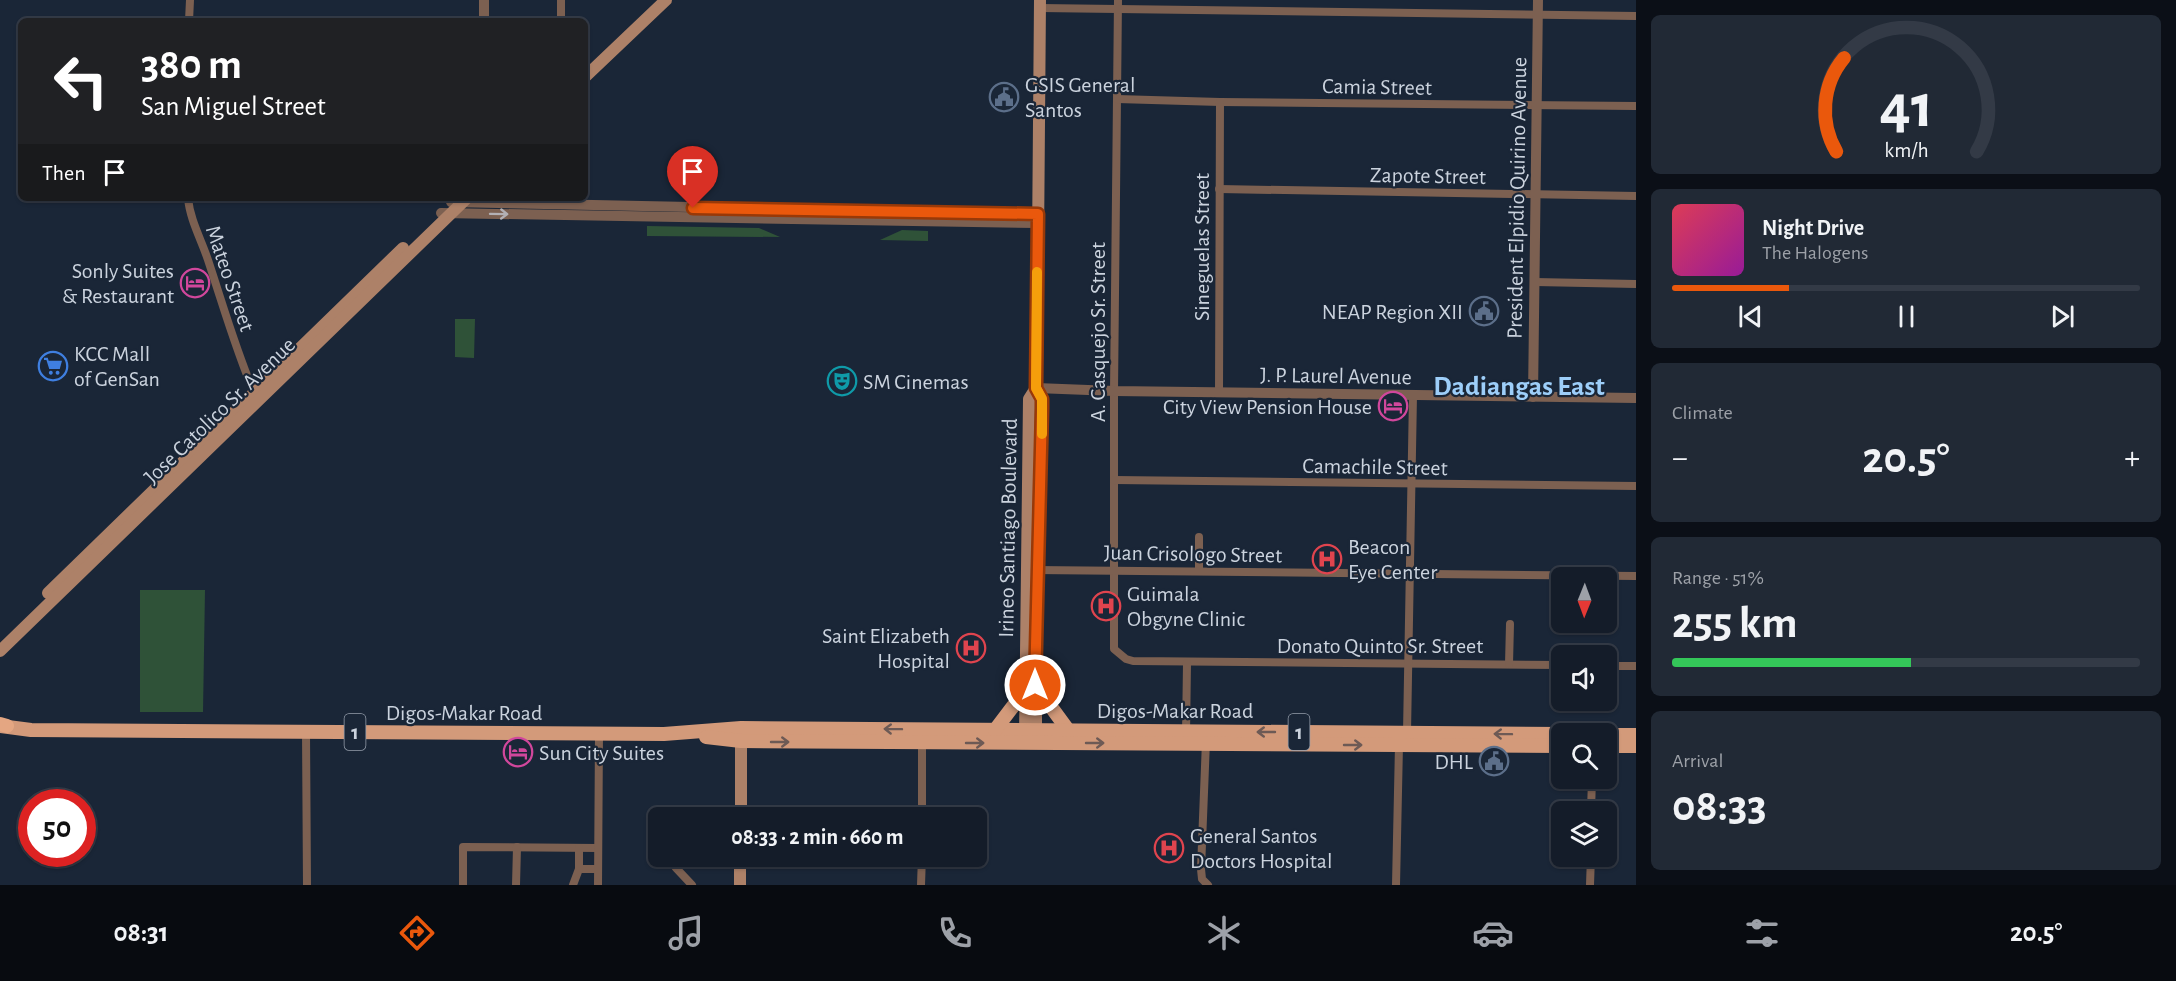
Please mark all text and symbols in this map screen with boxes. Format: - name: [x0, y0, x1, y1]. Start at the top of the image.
- icon: left: [42, 42, 120, 120]
- text: 380 m: [141, 44, 242, 86]
- street label: President Elpidio Quirino Avenue: [1504, 57, 1530, 339]
- place label: GSIS General Santos: [1025, 74, 1135, 121]
- street label: Camia Street: [1322, 75, 1432, 99]
- text: 41: [1879, 76, 1933, 138]
- public building icon: GSIS General Santos: [988, 81, 1020, 113]
- text: San Miguel Street: [141, 93, 326, 120]
- text: km/h: [1884, 140, 1928, 161]
- pin: [667, 146, 718, 208]
- icon: arrive: [676, 155, 709, 188]
- icon: arrive: [98, 156, 131, 189]
- text: Then: [42, 162, 86, 184]
- street label: Zapote Street: [1370, 164, 1486, 188]
- street label: Sineguelas Street: [1191, 173, 1213, 321]
- one-way arrow: [489, 208, 509, 220]
- text: Night Drive: [1762, 217, 1864, 239]
- street label: Mateo Street: [202, 223, 258, 334]
- street label: A. Casquejo Sr. Street: [1087, 242, 1109, 422]
- text: The Halogens: [1762, 243, 1868, 263]
- place label: Sonly Suites & Restaurant: [62, 260, 174, 307]
- hotel icon: Sonly Suites & Restaurant: [179, 267, 211, 299]
- public building icon: NEAP Region XII: [1468, 295, 1500, 327]
- icon: previous: [1734, 300, 1767, 333]
- icon: pause: [1890, 300, 1923, 333]
- icon: next: [2046, 300, 2079, 333]
- place label: NEAP Region XII: [1322, 301, 1463, 323]
- street label: Jose Catolico Sr. Avenue: [140, 333, 299, 488]
- place label: KCC Mall of GenSan: [74, 343, 160, 390]
- supermarket icon: KCC Mall of GenSan: [37, 350, 69, 382]
- street label: J. P. Laurel Avenue: [1260, 364, 1412, 388]
- theatre icon: SM Cinemas: [826, 365, 858, 397]
- place label: SM Cinemas: [863, 371, 969, 393]
- district label: Dadiangas East: [1433, 373, 1605, 401]
- hotel icon: City View Pension House: [1377, 390, 1409, 422]
- place label: City View Pension House: [1163, 396, 1372, 418]
- text: Climate: [1672, 403, 1733, 423]
- street label: Irineo Santiago Boulevard: [995, 418, 1021, 638]
- text: 20.5°: [1862, 436, 1950, 481]
- text: −: [1672, 442, 1688, 475]
- text: +: [2124, 442, 2140, 475]
- street label: Camachile Street: [1302, 455, 1448, 479]
- place label: Beacon Eye Center: [1348, 536, 1437, 583]
- street label: Juan Crisologo Street: [1104, 541, 1282, 567]
- hospital icon: Beacon Eye Center: [1311, 543, 1343, 575]
- north arrow: [1551, 567, 1617, 633]
- map controls: [1551, 567, 1617, 867]
- text: Range · 51%: [1672, 568, 1764, 588]
- place label: Guimala Obgyne Clinic: [1127, 583, 1245, 630]
- hospital icon: Guimala Obgyne Clinic: [1090, 590, 1122, 622]
- text: 255 km: [1672, 601, 1797, 646]
- place label: Saint Elizabeth Hospital: [822, 625, 950, 672]
- hospital icon: Saint Elizabeth Hospital: [955, 632, 987, 664]
- street label: Donato Quinto Sr. Street: [1277, 635, 1483, 657]
- button: sound: [1551, 645, 1617, 711]
- position arrow: [1003, 653, 1067, 717]
- street label: Digos-Makar Road: [1097, 700, 1253, 722]
- street label: Digos-Makar Road: [386, 702, 542, 724]
- road number: 1: [344, 714, 366, 750]
- road number: 1: [1288, 714, 1310, 750]
- one-way arrow: [884, 723, 904, 735]
- button: search: [1551, 723, 1617, 789]
- one-way arrow: [1257, 726, 1277, 738]
- one-way arrow: [1494, 728, 1514, 740]
- hotel icon: Sun City Suites: [502, 736, 534, 768]
- one-way arrow: [770, 736, 790, 748]
- one-way arrow: [965, 737, 985, 749]
- one-way arrow: [1084, 737, 1104, 749]
- one-way arrow: [1342, 739, 1362, 751]
- place label: Sun City Suites: [539, 742, 664, 764]
- public building icon: DHL: [1478, 745, 1510, 777]
- place label: DHL: [1435, 751, 1474, 773]
- text: Arrival: [1672, 751, 1723, 771]
- text: 08:33: [1672, 784, 1767, 829]
- speed limit sign: 50: [18, 789, 96, 867]
- button: layers: [1551, 801, 1617, 867]
- place label: General Santos Doctors Hospital: [1190, 825, 1332, 872]
- text: 08:33 · 2 min · 660 m: [731, 826, 904, 848]
- hospital icon: General Santos Doctors Hospital: [1153, 832, 1185, 864]
- icon: directions: [396, 912, 438, 954]
- icon: music: [665, 912, 707, 954]
- icon: phone: [934, 912, 976, 954]
- icon: climate: [1203, 912, 1245, 954]
- icon: car: [1472, 912, 1514, 954]
- icon: filters: [1741, 912, 1783, 954]
- text: 08:31: [114, 919, 168, 946]
- text: 20.5°: [2010, 919, 2062, 946]

